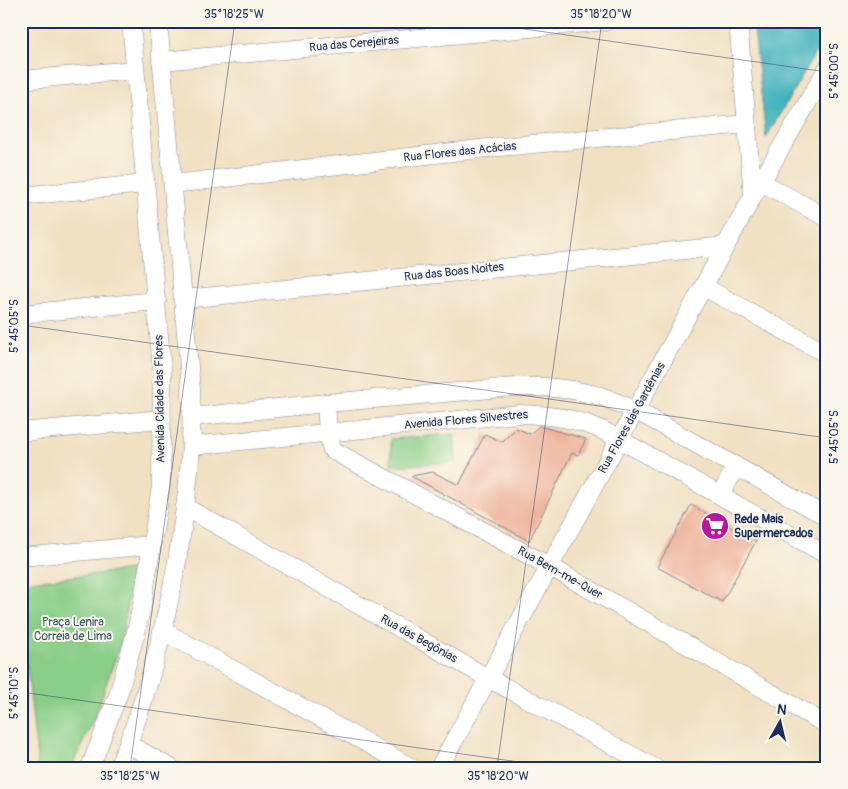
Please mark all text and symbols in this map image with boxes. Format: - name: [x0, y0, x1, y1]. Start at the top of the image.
- text: 35°18'25"W: [204, 7, 264, 22]
- text: 35°18'20"W: [570, 7, 632, 22]
- street label: Rua das Cerejeiras: [309, 33, 400, 55]
- text: 5°45'00"S: [827, 43, 842, 99]
- street label: Rua Flores das Acácias: [403, 139, 518, 165]
- street label: Rua das Boas Noites: [403, 259, 505, 285]
- text: 5°45'05"S: [7, 299, 22, 353]
- street label: Avenida Cidade das Flores: [151, 334, 169, 463]
- street label: Rua Flores das Gardênias: [595, 359, 669, 476]
- street label: Avenida Flores Silvestres: [403, 407, 529, 433]
- text: 5°45'05"S: [827, 410, 842, 464]
- supermarket icon: Rede Mais Supermercados: [700, 511, 730, 541]
- place label: Rede Mais Supermercados: [734, 512, 814, 541]
- street label: Rua Bem-me-Quer: [515, 543, 606, 603]
- street label: Rua das Begônias: [378, 612, 461, 667]
- park label: Praça Lenira Correia de Lima: [34, 615, 112, 644]
- text: 5°45'10"S: [7, 667, 22, 719]
- north arrow: [756, 696, 806, 746]
- text: N: [776, 701, 788, 719]
- text: 35°18'25"W: [100, 769, 160, 784]
- text: 35°18'20"W: [467, 769, 529, 784]

